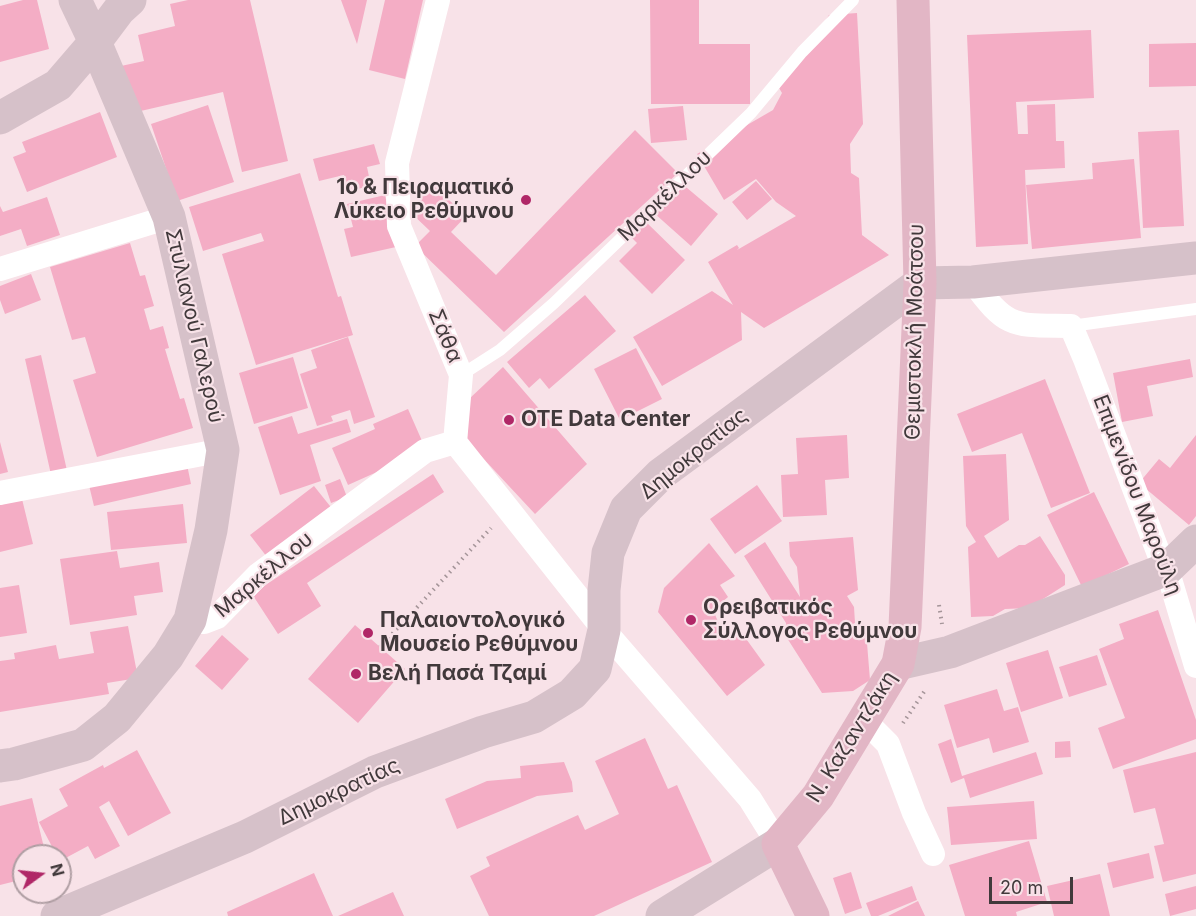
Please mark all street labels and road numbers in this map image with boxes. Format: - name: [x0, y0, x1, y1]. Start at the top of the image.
- street label: Μαρκέλλου: [613, 145, 717, 247]
- street label: Θεμιστοκλή Μοάτσου: [901, 224, 929, 440]
- street label: Στυλιανού Γαλερού: [159, 227, 229, 425]
- street label: Σάθα: [423, 306, 467, 366]
- street label: Επιμενίδου Μαρούλη: [1087, 391, 1187, 599]
- street label: Δημοκρατίας: [635, 403, 753, 505]
- street label: Μαρκέλλου: [210, 527, 318, 623]
- street label: Ν. Καζαντζάκη: [802, 667, 902, 807]
- street label: Δημοκρατίας: [274, 753, 404, 831]

